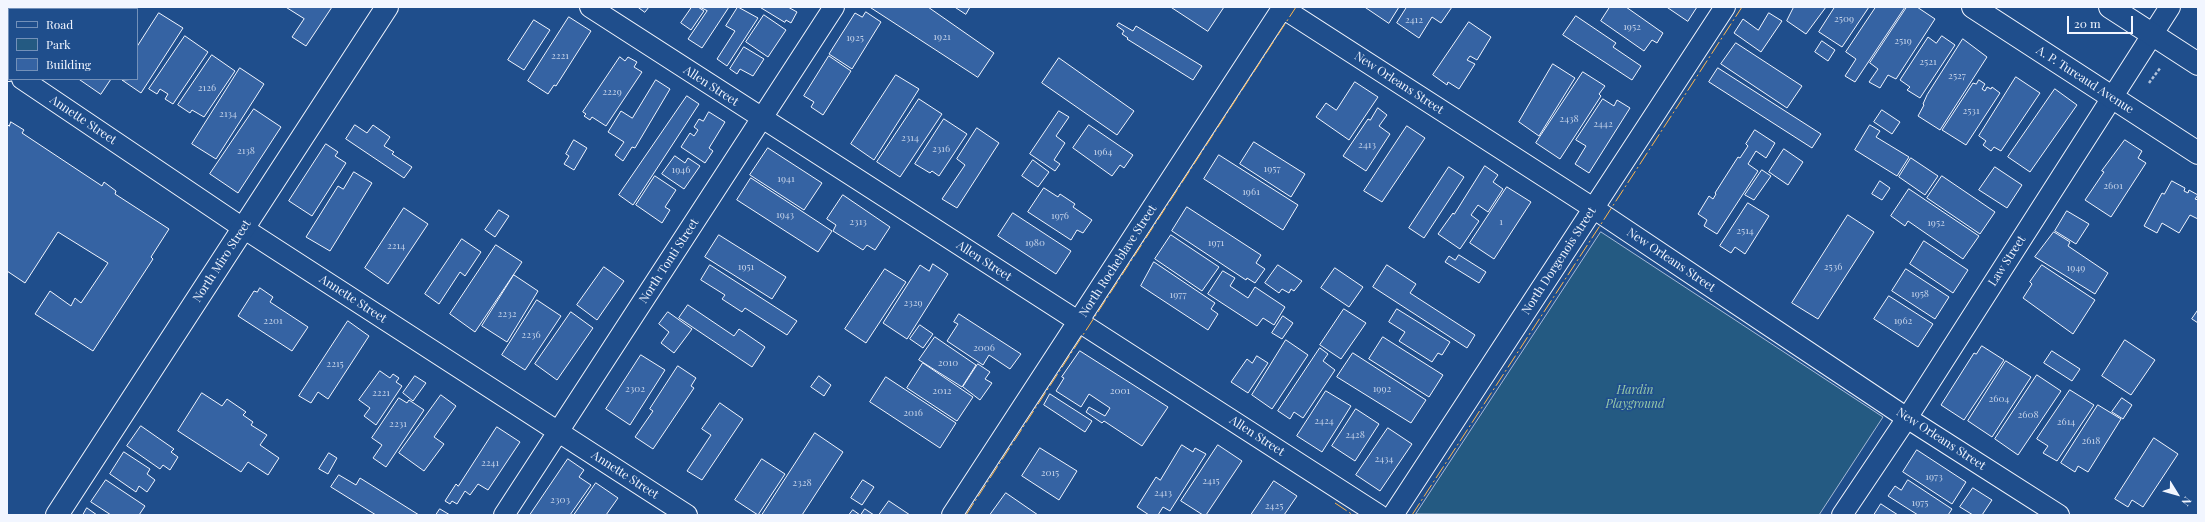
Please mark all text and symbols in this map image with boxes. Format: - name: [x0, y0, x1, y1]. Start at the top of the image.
- legend: [8, 8, 138, 80]
- scale bar: [2069, 8, 2135, 34]
- house number: 2509: [1834, 13, 1854, 25]
- house number: 2412: [1405, 14, 1423, 26]
- text: 20 m: [2074, 15, 2101, 31]
- text: Road: [46, 16, 73, 32]
- house number: 1952: [1623, 21, 1641, 33]
- house number: 1921: [933, 31, 951, 43]
- house number: 1925: [846, 32, 864, 44]
- house number: 2519: [1894, 35, 1912, 47]
- text: Park: [46, 36, 71, 52]
- street label: A. P. Tureaud Avenue: [2034, 43, 2136, 117]
- street label: New Orleans Street: [1352, 49, 1446, 117]
- house number: 2221: [551, 50, 569, 62]
- text: Building: [46, 56, 91, 72]
- house number: 2521: [1919, 56, 1937, 68]
- street label: Allen Street: [681, 63, 741, 109]
- house number: 2527: [1948, 70, 1966, 82]
- house number: 2126: [198, 82, 216, 94]
- house number: 2229: [602, 86, 622, 98]
- street label: Annette Street: [47, 92, 119, 148]
- house number: 2531: [1962, 105, 1980, 117]
- house number: 2134: [219, 108, 237, 120]
- house number: 2438: [1559, 113, 1579, 125]
- house number: 2442: [1593, 118, 1613, 130]
- house number: 2314: [901, 132, 919, 144]
- house number: 2413: [1358, 139, 1376, 151]
- house number: 2316: [932, 143, 950, 155]
- house number: 2138: [237, 145, 255, 157]
- house number: 1964: [1094, 146, 1112, 158]
- house number: 1957: [1264, 163, 1280, 175]
- house number: 1946: [672, 164, 690, 176]
- house number: 1941: [777, 173, 795, 185]
- house number: 2601: [2103, 180, 2123, 192]
- house number: 1961: [1242, 186, 1260, 198]
- street label: North Rocheblave Street: [1076, 202, 1160, 320]
- street label: North Dorgenois Street: [1519, 205, 1599, 317]
- house number: 1943: [776, 209, 794, 221]
- house number: 1976: [1051, 210, 1069, 222]
- street label: North Tonti Street: [636, 216, 702, 306]
- house number: 2313: [849, 216, 867, 228]
- house number: 1: [1499, 216, 1503, 228]
- street label: North Miro Street: [190, 217, 254, 305]
- house number: 1952: [1927, 217, 1945, 229]
- street label: New Orleans Street: [1624, 225, 1718, 295]
- house number: 2514: [1736, 225, 1754, 237]
- street label: Law Street: [1985, 233, 2029, 289]
- house number: 1980: [1025, 237, 1045, 249]
- house number: 1971: [1208, 237, 1224, 249]
- street label: Allen Street: [954, 238, 1014, 284]
- house number: 2214: [387, 240, 405, 252]
- house number: 1951: [738, 261, 754, 273]
- house number: 2536: [1824, 261, 1842, 273]
- house number: 1949: [2067, 262, 2085, 274]
- street label: Annette Street: [317, 272, 389, 326]
- house number: 1958: [1911, 288, 1929, 300]
- house number: 1977: [1170, 289, 1186, 301]
- house number: 2329: [903, 297, 923, 309]
- house number: 2232: [498, 308, 516, 320]
- house number: 2201: [263, 315, 283, 327]
- house number: 1962: [1894, 315, 1912, 327]
- house number: 2236: [521, 329, 541, 341]
- house number: 2006: [973, 342, 995, 354]
- house number: 2010: [938, 357, 958, 369]
- house number: 2215: [326, 358, 344, 370]
- house number: 2302: [625, 383, 645, 395]
- house number: 1992: [1373, 383, 1391, 395]
- park label: Hardin Playground: [1606, 383, 1664, 411]
- house number: 2012: [932, 385, 952, 397]
- house number: 2001: [1110, 385, 1130, 397]
- house number: 2221: [372, 387, 390, 399]
- house number: 2604: [1989, 393, 2009, 405]
- street label: New Orleans Street: [1894, 405, 1988, 473]
- house number: 2016: [903, 407, 923, 419]
- house number: 2608: [2017, 409, 2039, 421]
- street label: Allen Street: [1227, 413, 1287, 459]
- house number: 2424: [1314, 415, 1334, 427]
- house number: 2614: [2057, 416, 2075, 428]
- house number: 2231: [389, 418, 407, 430]
- house number: 2428: [1345, 429, 1365, 441]
- house number: 2618: [2082, 435, 2100, 447]
- street label: Annette Street: [589, 448, 661, 502]
- house number: 2434: [1375, 453, 1393, 465]
- house number: 2241: [481, 457, 499, 469]
- house number: 2015: [1041, 467, 1059, 479]
- house number: 1973: [1925, 471, 1943, 483]
- north arrow: [2157, 474, 2197, 514]
- house number: 2415: [1202, 475, 1220, 487]
- house number: 2328: [792, 477, 812, 489]
- house number: 2413: [1154, 487, 1172, 499]
- house number: 2303: [550, 494, 570, 506]
- text: N: [2179, 494, 2195, 509]
- house number: 1975: [1912, 497, 1928, 509]
- house number: 2425: [1265, 500, 1283, 512]

